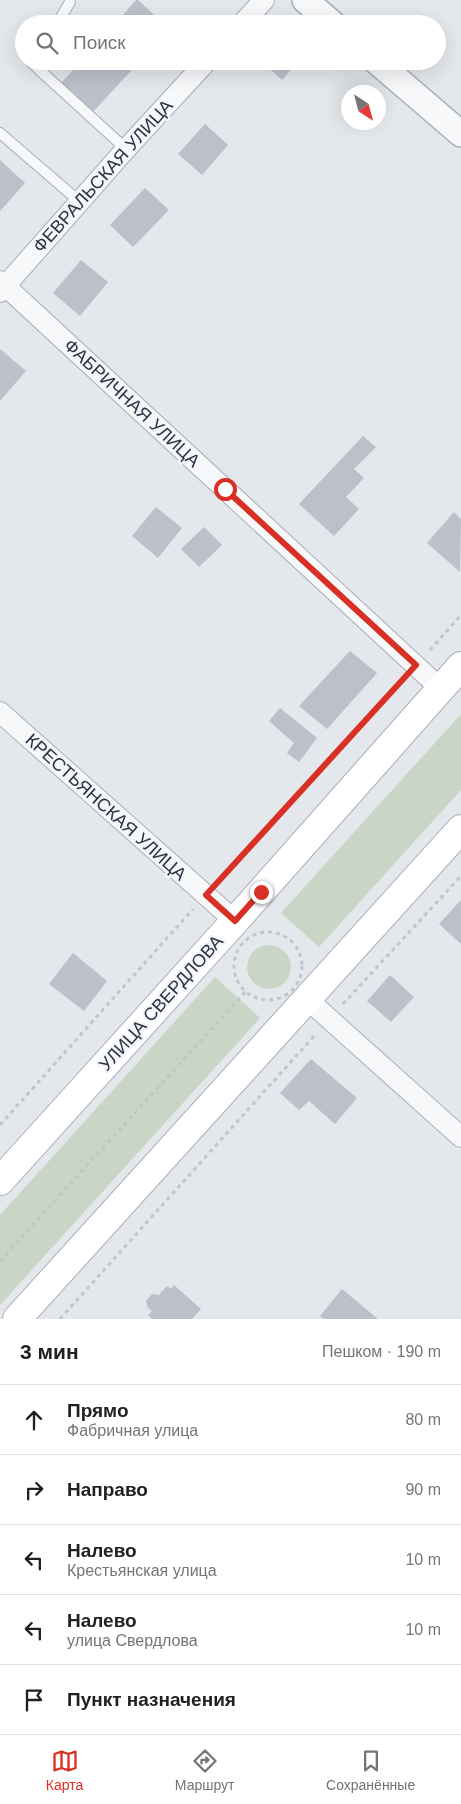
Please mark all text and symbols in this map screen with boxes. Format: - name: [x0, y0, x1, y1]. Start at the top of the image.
- search box: [15, 15, 446, 70]
- icon: search: [33, 29, 61, 57]
- text: Поиск: [73, 32, 126, 53]
- north arrow: [341, 85, 386, 130]
- street label: ФЕВРАЛЬСКАЯ УЛИЦА: [29, 96, 177, 256]
- street label: ФАБРИЧНАЯ УЛИЦА: [60, 335, 204, 471]
- route start: [214, 478, 237, 501]
- street label: КРЕСТЬЯНСКАЯ УЛИЦА: [22, 730, 190, 884]
- route end: [250, 881, 273, 904]
- street label: УЛИЦА СВЕРДЛОВА: [95, 931, 227, 1075]
- text: 3 мин: [20, 1340, 79, 1363]
- text: Пешком · 190 m: [322, 1343, 441, 1360]
- text: Прямо: [67, 1400, 129, 1421]
- icon: ahead: [20, 1406, 48, 1434]
- text: 80 m: [405, 1411, 441, 1428]
- text: Фабричная улица: [67, 1422, 198, 1439]
- icon: right: [20, 1476, 48, 1504]
- text: Направо: [67, 1479, 148, 1500]
- text: 90 m: [405, 1481, 441, 1498]
- text: Налево: [67, 1540, 137, 1561]
- icon: left: [20, 1546, 48, 1574]
- text: 10 m: [405, 1551, 441, 1568]
- text: Крестьянская улица: [67, 1562, 217, 1579]
- text: Налево: [67, 1610, 137, 1631]
- icon: left: [20, 1616, 48, 1644]
- text: 10 m: [405, 1621, 441, 1638]
- text: улица Свердлова: [67, 1632, 198, 1649]
- icon: arrive: [20, 1686, 48, 1714]
- text: Пункт назначения: [67, 1689, 236, 1710]
- tab: Карта: [46, 1747, 83, 1793]
- tab: Маршрут: [175, 1747, 234, 1793]
- tab: Сохранённые: [326, 1747, 415, 1793]

